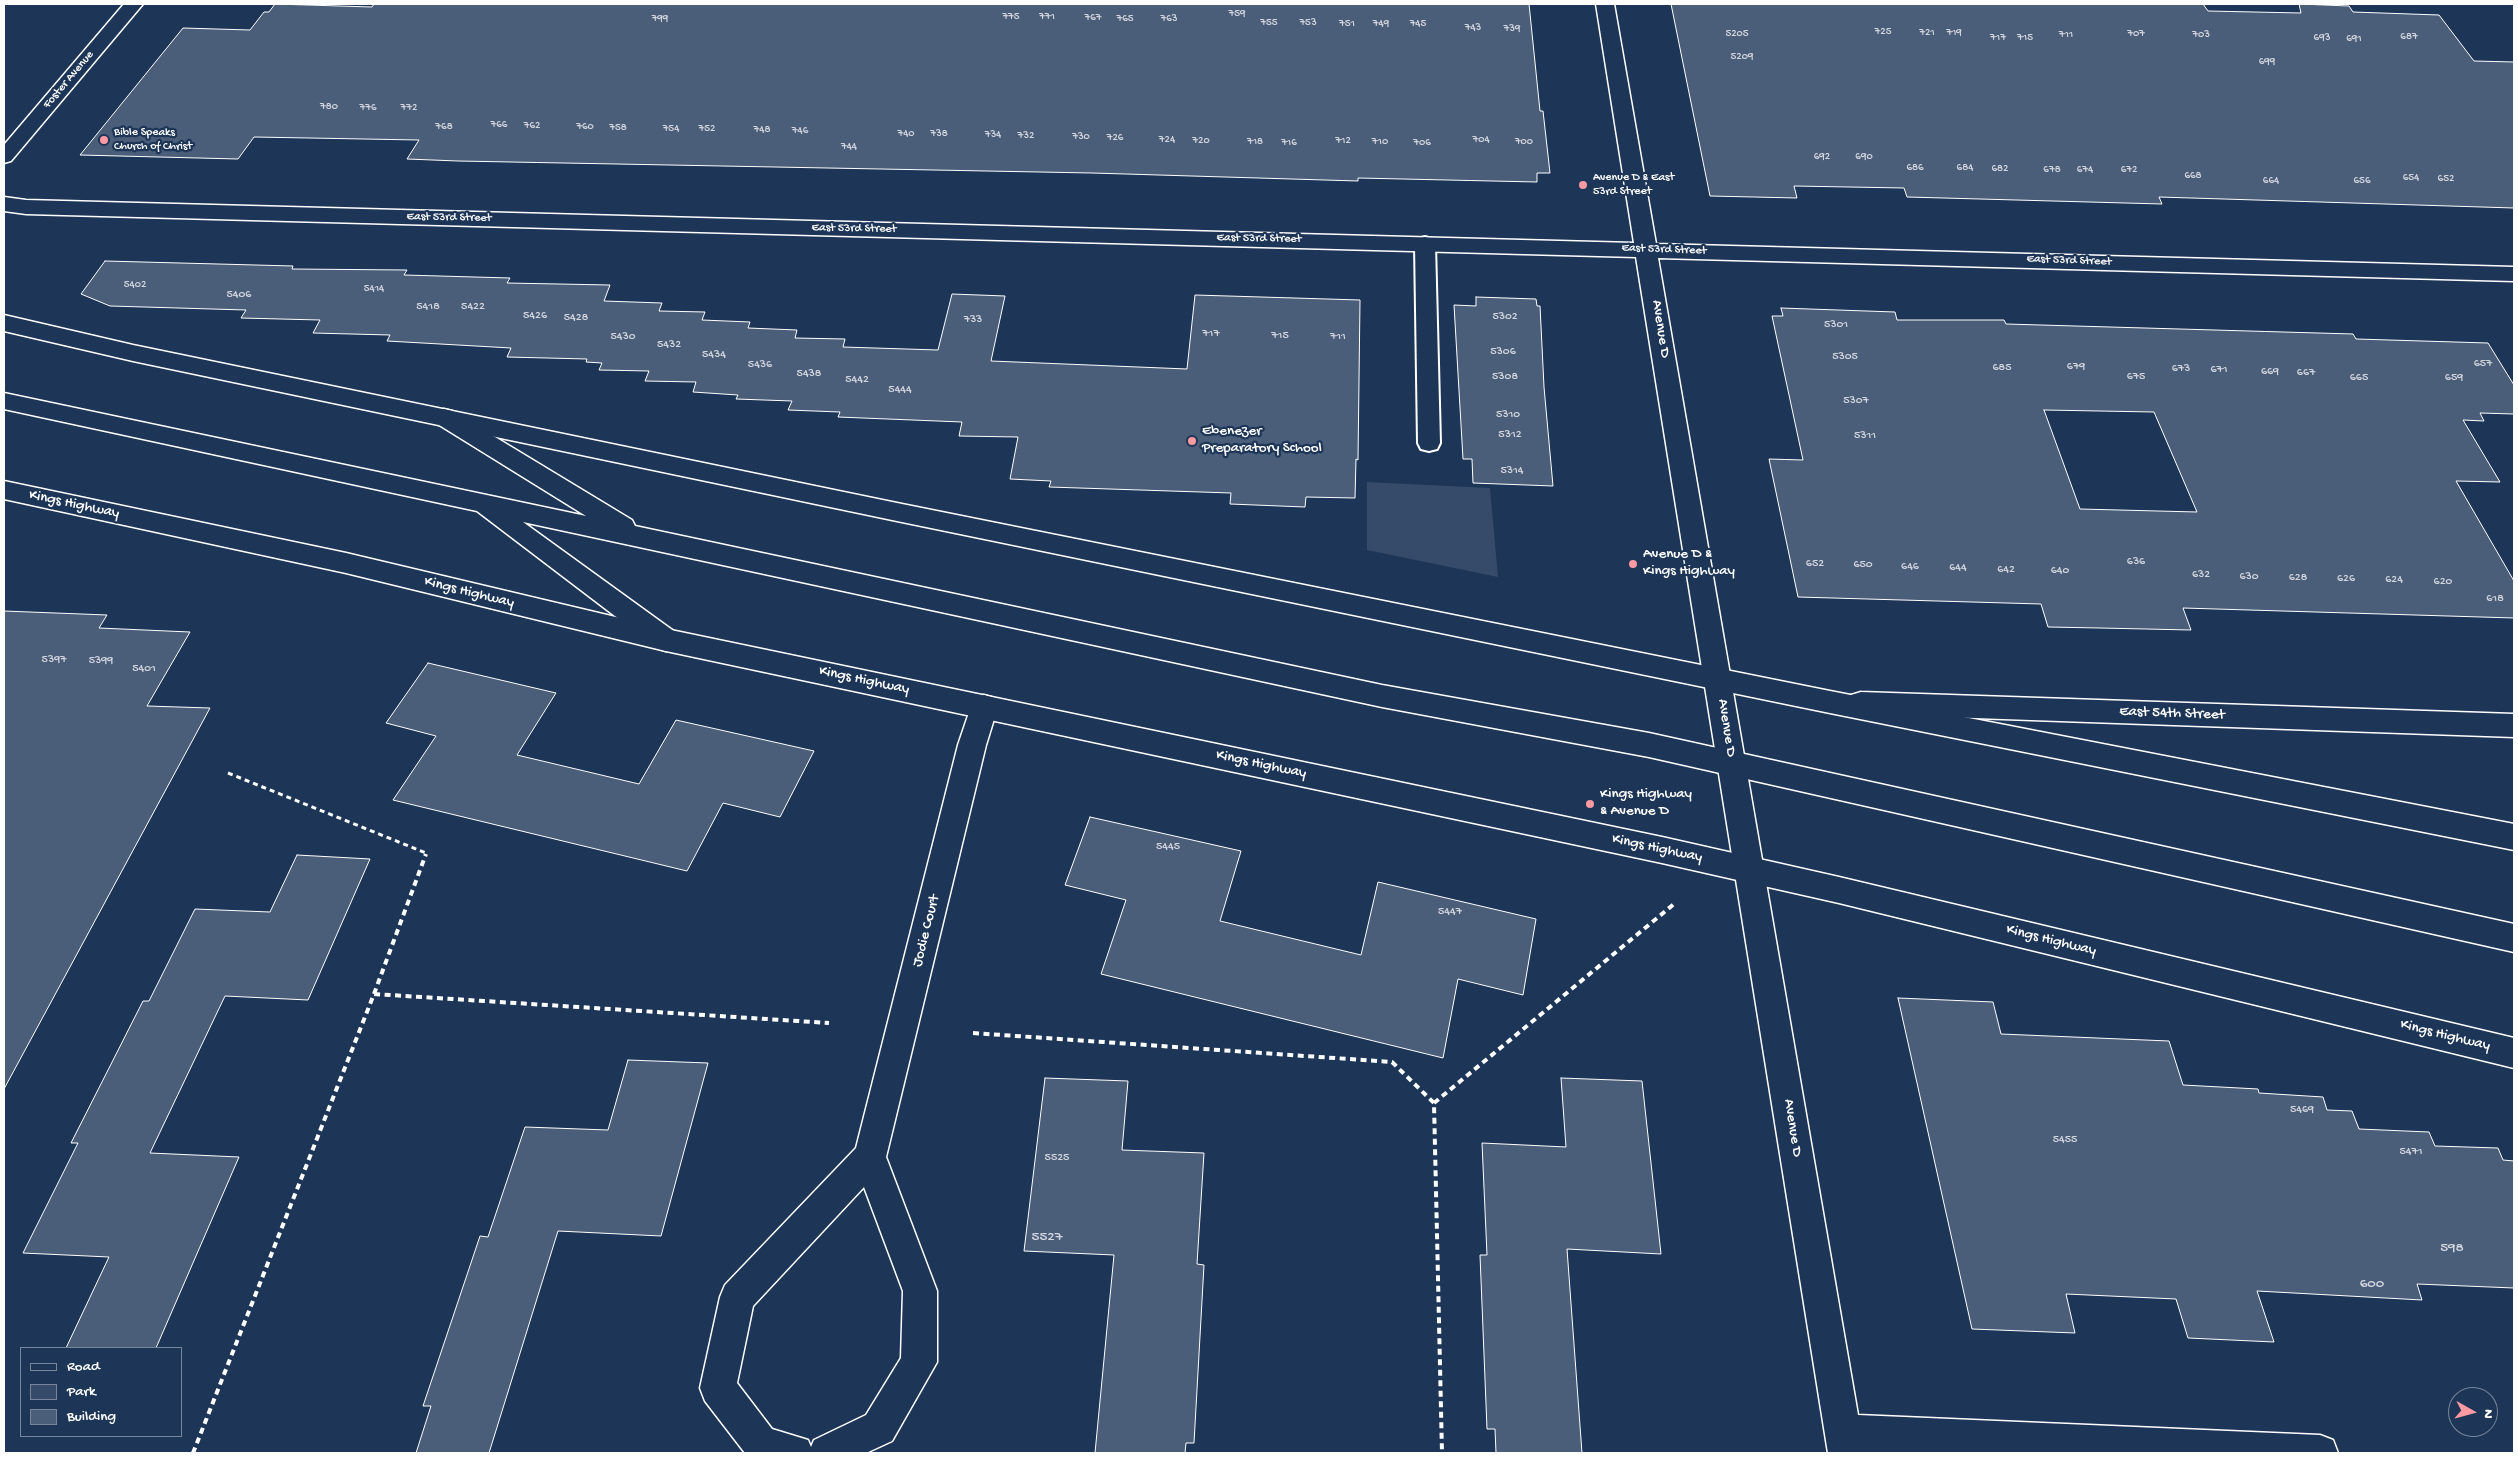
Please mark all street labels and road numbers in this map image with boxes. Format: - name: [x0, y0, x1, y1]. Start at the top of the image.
- street label: Foster Avenue: [41, 48, 97, 112]
- street label: East 53rd Street: [406, 210, 492, 226]
- street label: East 53rd Street: [811, 221, 897, 237]
- street label: East 53rd Street: [1216, 231, 1302, 247]
- street label: East 53rd Street: [1621, 241, 1707, 259]
- street label: East 53rd Street: [2026, 252, 2112, 270]
- street label: Avenue D: [1647, 299, 1673, 359]
- street label: Kings Highway: [27, 487, 121, 523]
- street label: Kings Highway: [422, 573, 516, 613]
- street label: Kings Highway: [817, 663, 911, 699]
- street label: Avenue D: [1713, 698, 1739, 758]
- street label: East 54th Street: [2119, 703, 2225, 725]
- street label: Kings Highway: [1214, 747, 1308, 783]
- street label: Kings Highway: [1610, 831, 1704, 867]
- street label: Jodie Court: [909, 893, 945, 969]
- street label: Kings Highway: [2004, 921, 2098, 961]
- street label: Kings Highway: [2398, 1016, 2492, 1056]
- street label: Avenue D: [1779, 1098, 1805, 1158]

